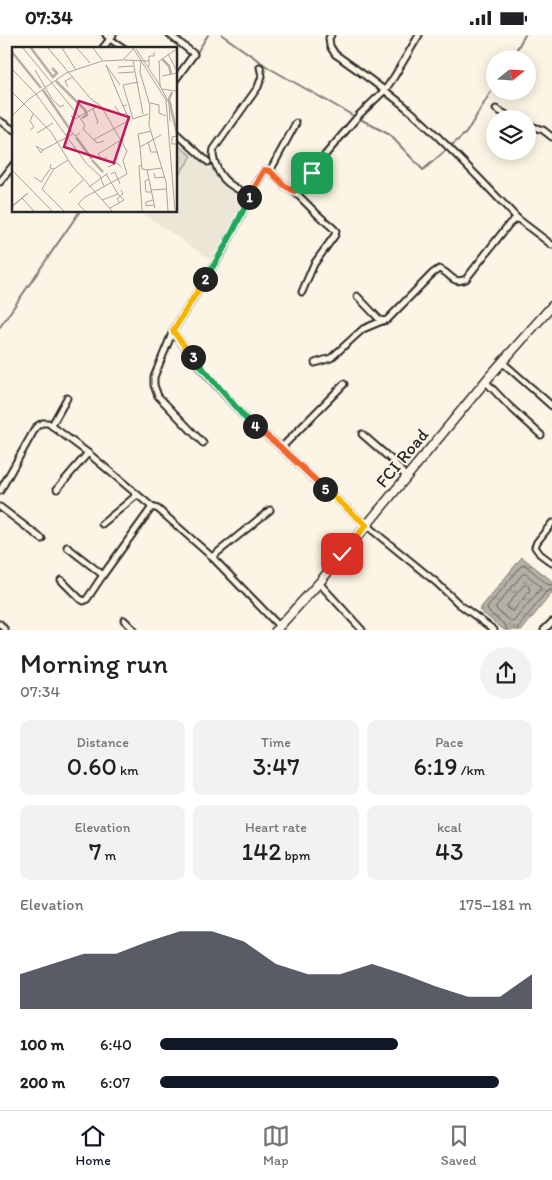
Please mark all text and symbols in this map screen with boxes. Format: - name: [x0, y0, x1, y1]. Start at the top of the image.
- text: 07:34: [25, 6, 73, 29]
- inset map: [12, 47, 178, 213]
- north arrow: [486, 50, 536, 100]
- map controls: [486, 50, 536, 160]
- button: layers: [486, 110, 536, 160]
- pin: [291, 152, 333, 194]
- icon: arrive: [298, 159, 326, 187]
- pin: 1: [236, 185, 262, 209]
- text: 1: [246, 189, 253, 206]
- pin: 2: [192, 267, 218, 291]
- text: 2: [202, 271, 209, 288]
- pin: 3: [180, 345, 206, 369]
- text: 3: [190, 349, 197, 366]
- pin: 4: [242, 413, 268, 439]
- text: 4: [251, 418, 260, 435]
- street label: FCI Road: [371, 424, 433, 492]
- pin: 5: [312, 477, 338, 501]
- text: 5: [322, 481, 329, 498]
- pin: [321, 533, 363, 575]
- icon: check: [328, 540, 356, 568]
- text: Morning run: [20, 646, 168, 680]
- button: share: [480, 647, 532, 699]
- text: 07:34: [20, 682, 60, 701]
- text: Distance: [76, 734, 129, 751]
- text: Time: [261, 734, 291, 751]
- text: Pace: [435, 734, 463, 751]
- text: 0.60: [67, 751, 117, 781]
- text: 3:47: [252, 751, 300, 781]
- text: 6:19: [414, 751, 458, 781]
- text: km: [117, 762, 139, 779]
- text: /km: [458, 762, 485, 779]
- text: Elevation: [75, 819, 130, 836]
- text: Heart rate: [245, 819, 307, 836]
- text: kcal: [437, 819, 462, 836]
- text: 7: [89, 836, 101, 866]
- text: 142: [242, 836, 281, 866]
- text: 43: [435, 836, 464, 866]
- text: m: [101, 847, 116, 864]
- text: bpm: [281, 847, 310, 864]
- text: Elevation: [20, 895, 84, 914]
- text: 175–181 m: [459, 895, 532, 914]
- text: 100 m: [20, 1035, 64, 1054]
- text: 6:40: [100, 1035, 132, 1054]
- text: 200 m: [20, 1073, 65, 1092]
- text: 6:07: [100, 1073, 130, 1092]
- tab: Home: [76, 1122, 111, 1169]
- tab: Map: [262, 1122, 290, 1169]
- tab: Saved: [441, 1122, 477, 1169]

